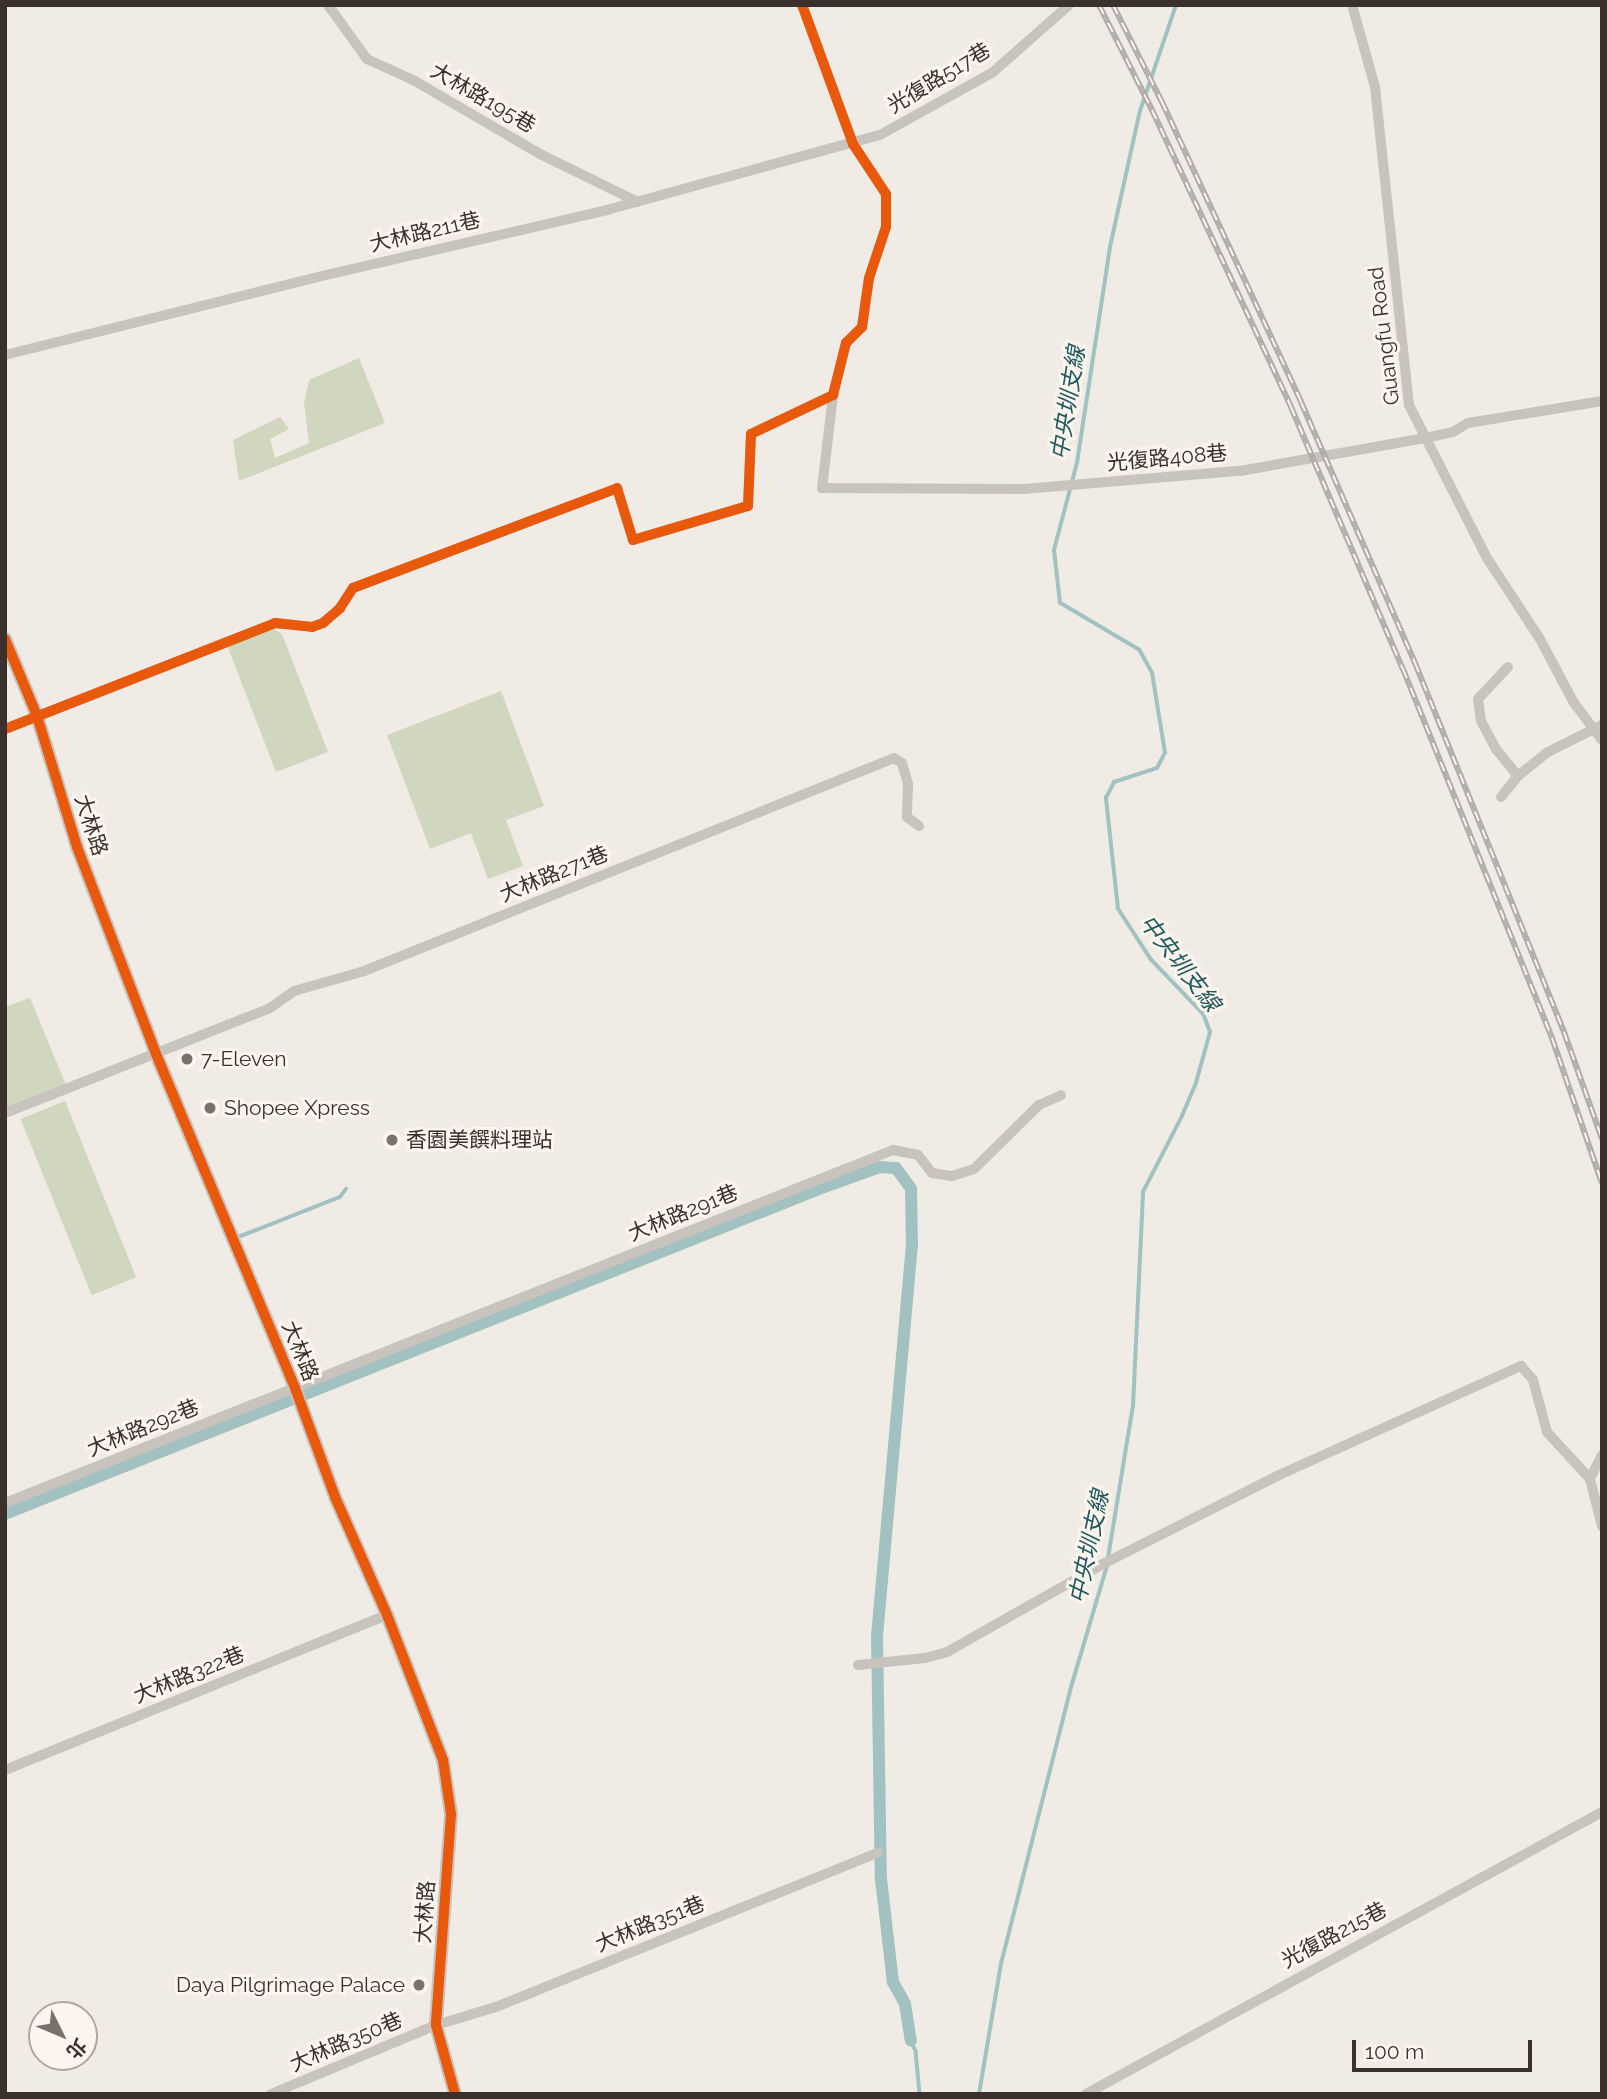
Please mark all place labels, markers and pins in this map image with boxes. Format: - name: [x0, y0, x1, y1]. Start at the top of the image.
- place label: 7-Eleven: [201, 1046, 286, 1072]
- marker: 7-Eleven: [179, 1051, 195, 1067]
- place label: Shopee Xpress: [224, 1095, 370, 1121]
- marker: Shopee Xpress: [202, 1100, 218, 1116]
- place label: 香園美饌料理站: [406, 1127, 553, 1153]
- marker: 香園美饌料理站: [384, 1132, 400, 1148]
- place label: Daya Pilgrimage Palace: [176, 1972, 405, 1998]
- marker: Daya Pilgrimage Palace: [411, 1977, 427, 1993]

